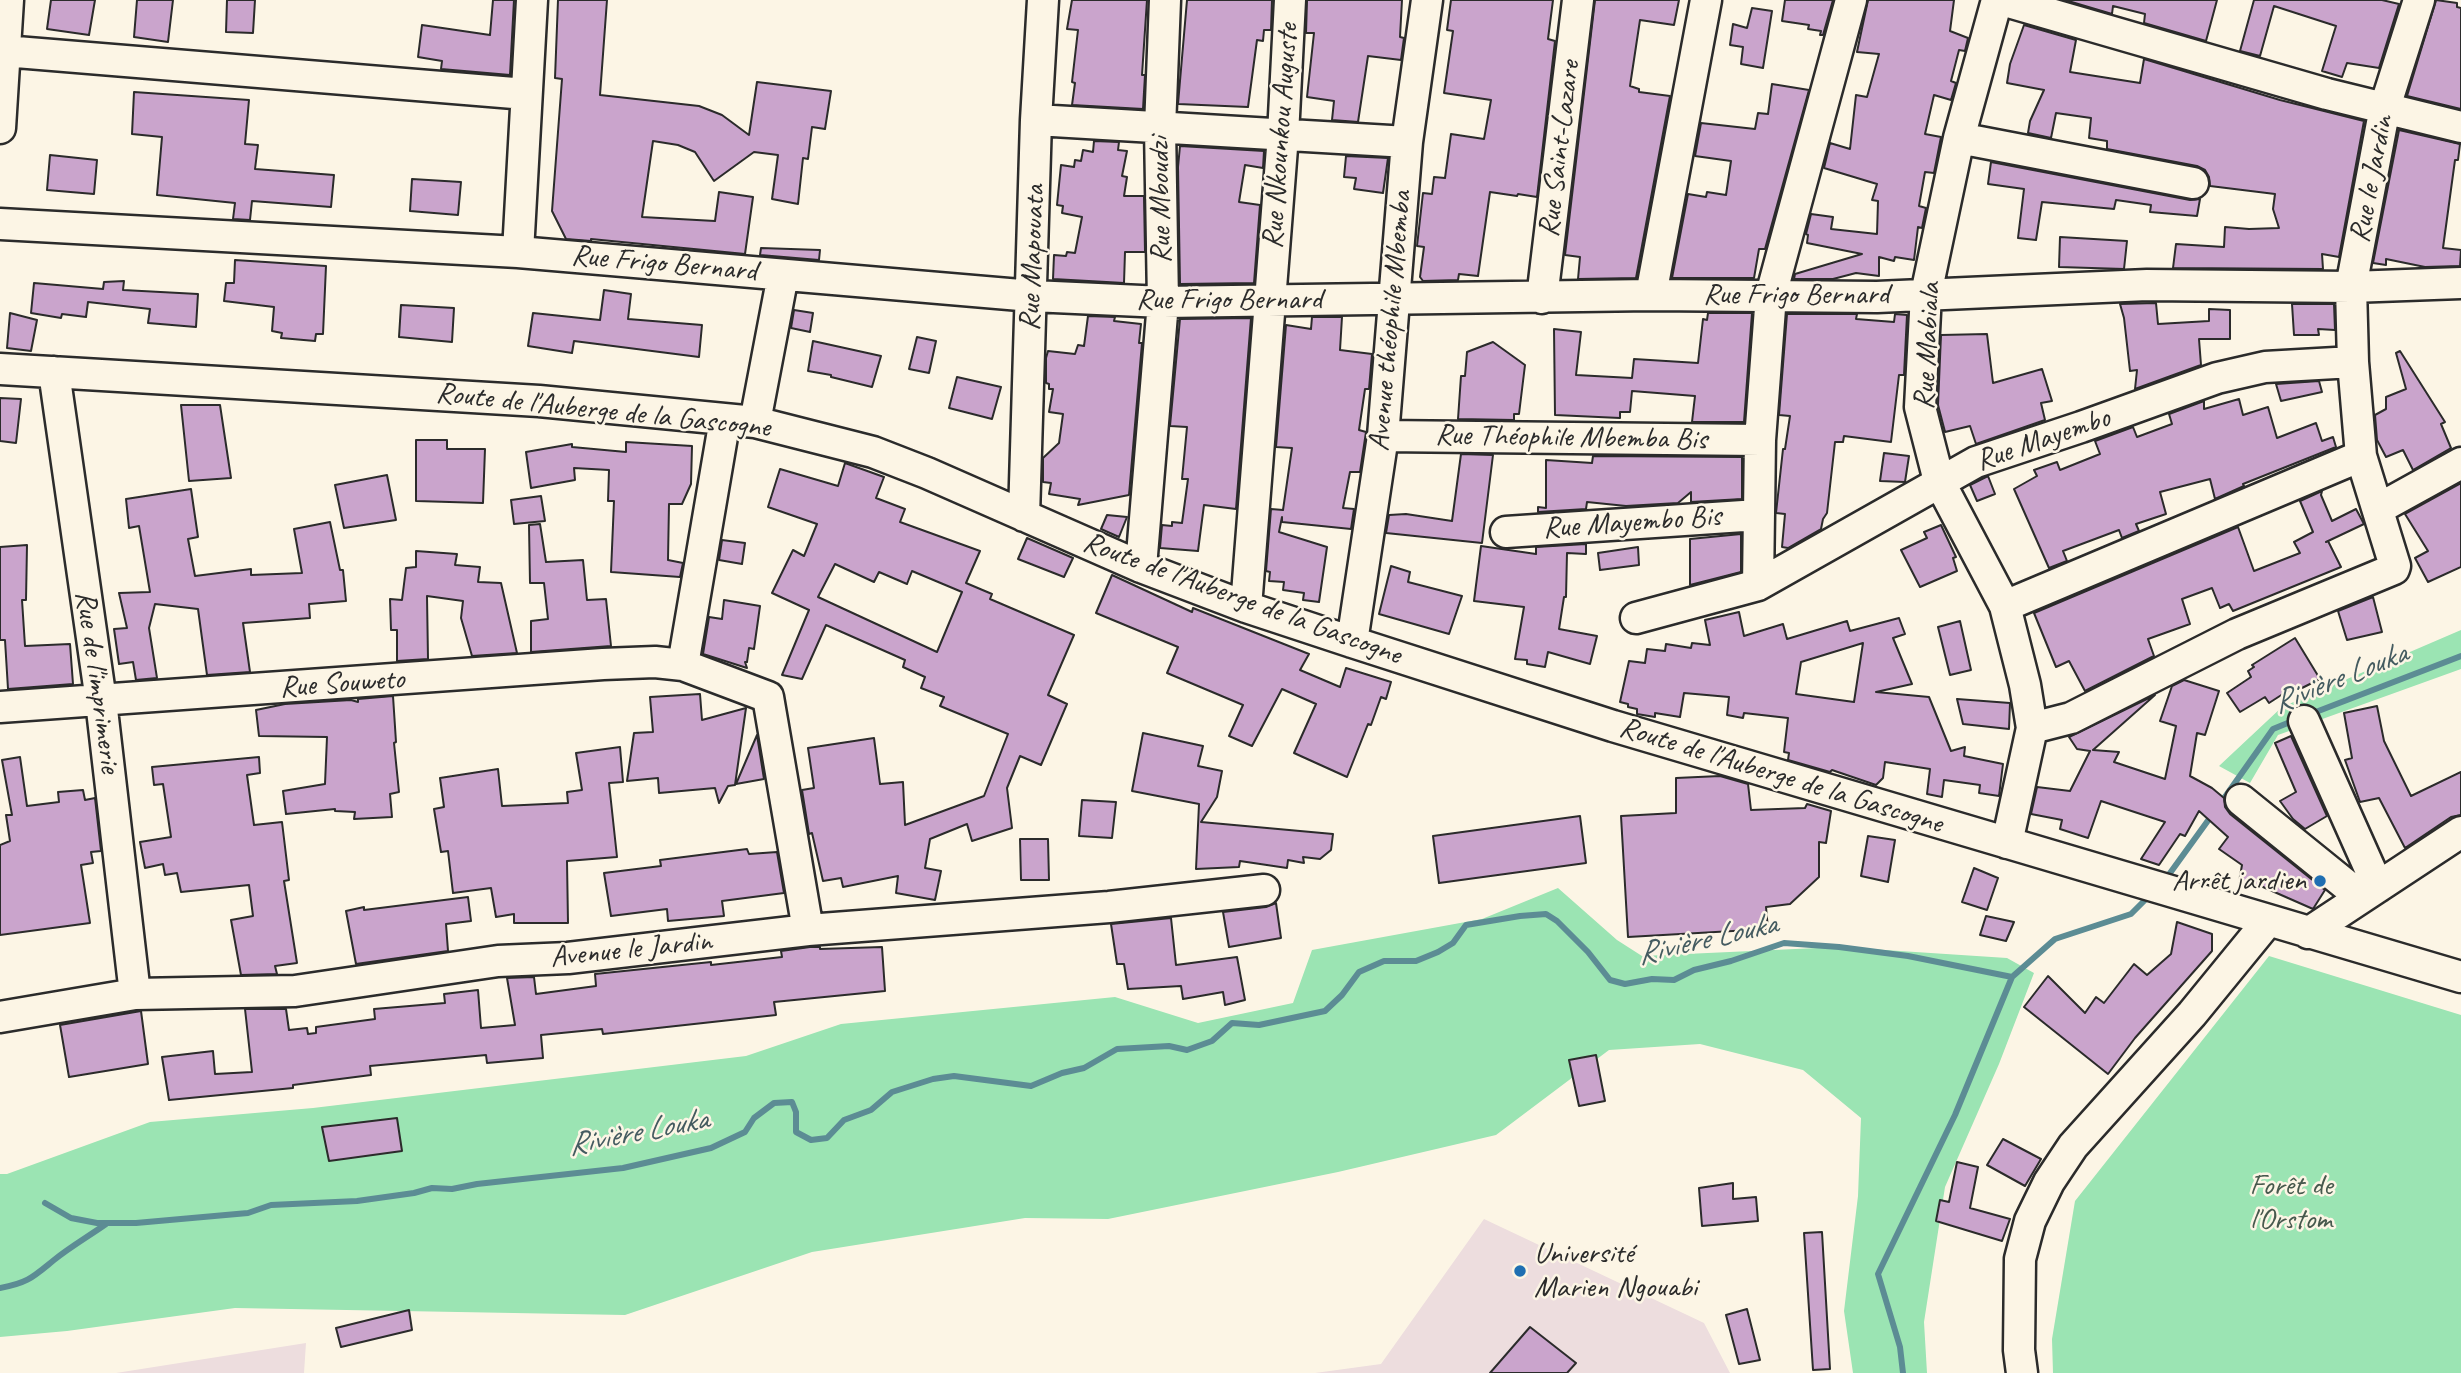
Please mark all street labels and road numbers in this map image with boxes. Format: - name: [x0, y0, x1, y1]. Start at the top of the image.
- street label: Rue Nkounkou Auguste: [1255, 22, 1307, 250]
- street label: Rue Saint-Lazare: [1531, 59, 1589, 239]
- street label: Rue le Jardin: [2342, 112, 2402, 246]
- street label: Rue Mboudzi: [1142, 136, 1180, 264]
- street label: Rue Mapouata: [1012, 184, 1054, 332]
- street label: Avenue théophile Mbemba: [1362, 189, 1420, 453]
- street label: Rue Frigo Bernard: [570, 238, 758, 290]
- street label: Rue Frigo Bernard: [1703, 277, 1889, 313]
- street label: Rue Frigo Bernard: [1136, 282, 1322, 318]
- street label: Rue Mabiala: [1907, 282, 1949, 410]
- street label: Route de l'Auberge de la Gascogne: [434, 376, 772, 446]
- street label: Rue Mayembo: [1971, 400, 2115, 480]
- street label: Rue Théophile Mbemba Bis: [1435, 418, 1707, 458]
- street label: Rue Mayembo Bis: [1542, 499, 1722, 547]
- street label: Route de l'Auberge de la Gascogne: [1078, 525, 1406, 673]
- street label: Rue de l'imprimerie: [66, 589, 128, 775]
- street label: Rue Souweto: [278, 662, 406, 706]
- street label: Route de l'Auberge de la Gascogne: [1615, 710, 1947, 842]
- street label: Avenue le Jardin: [549, 924, 713, 976]

